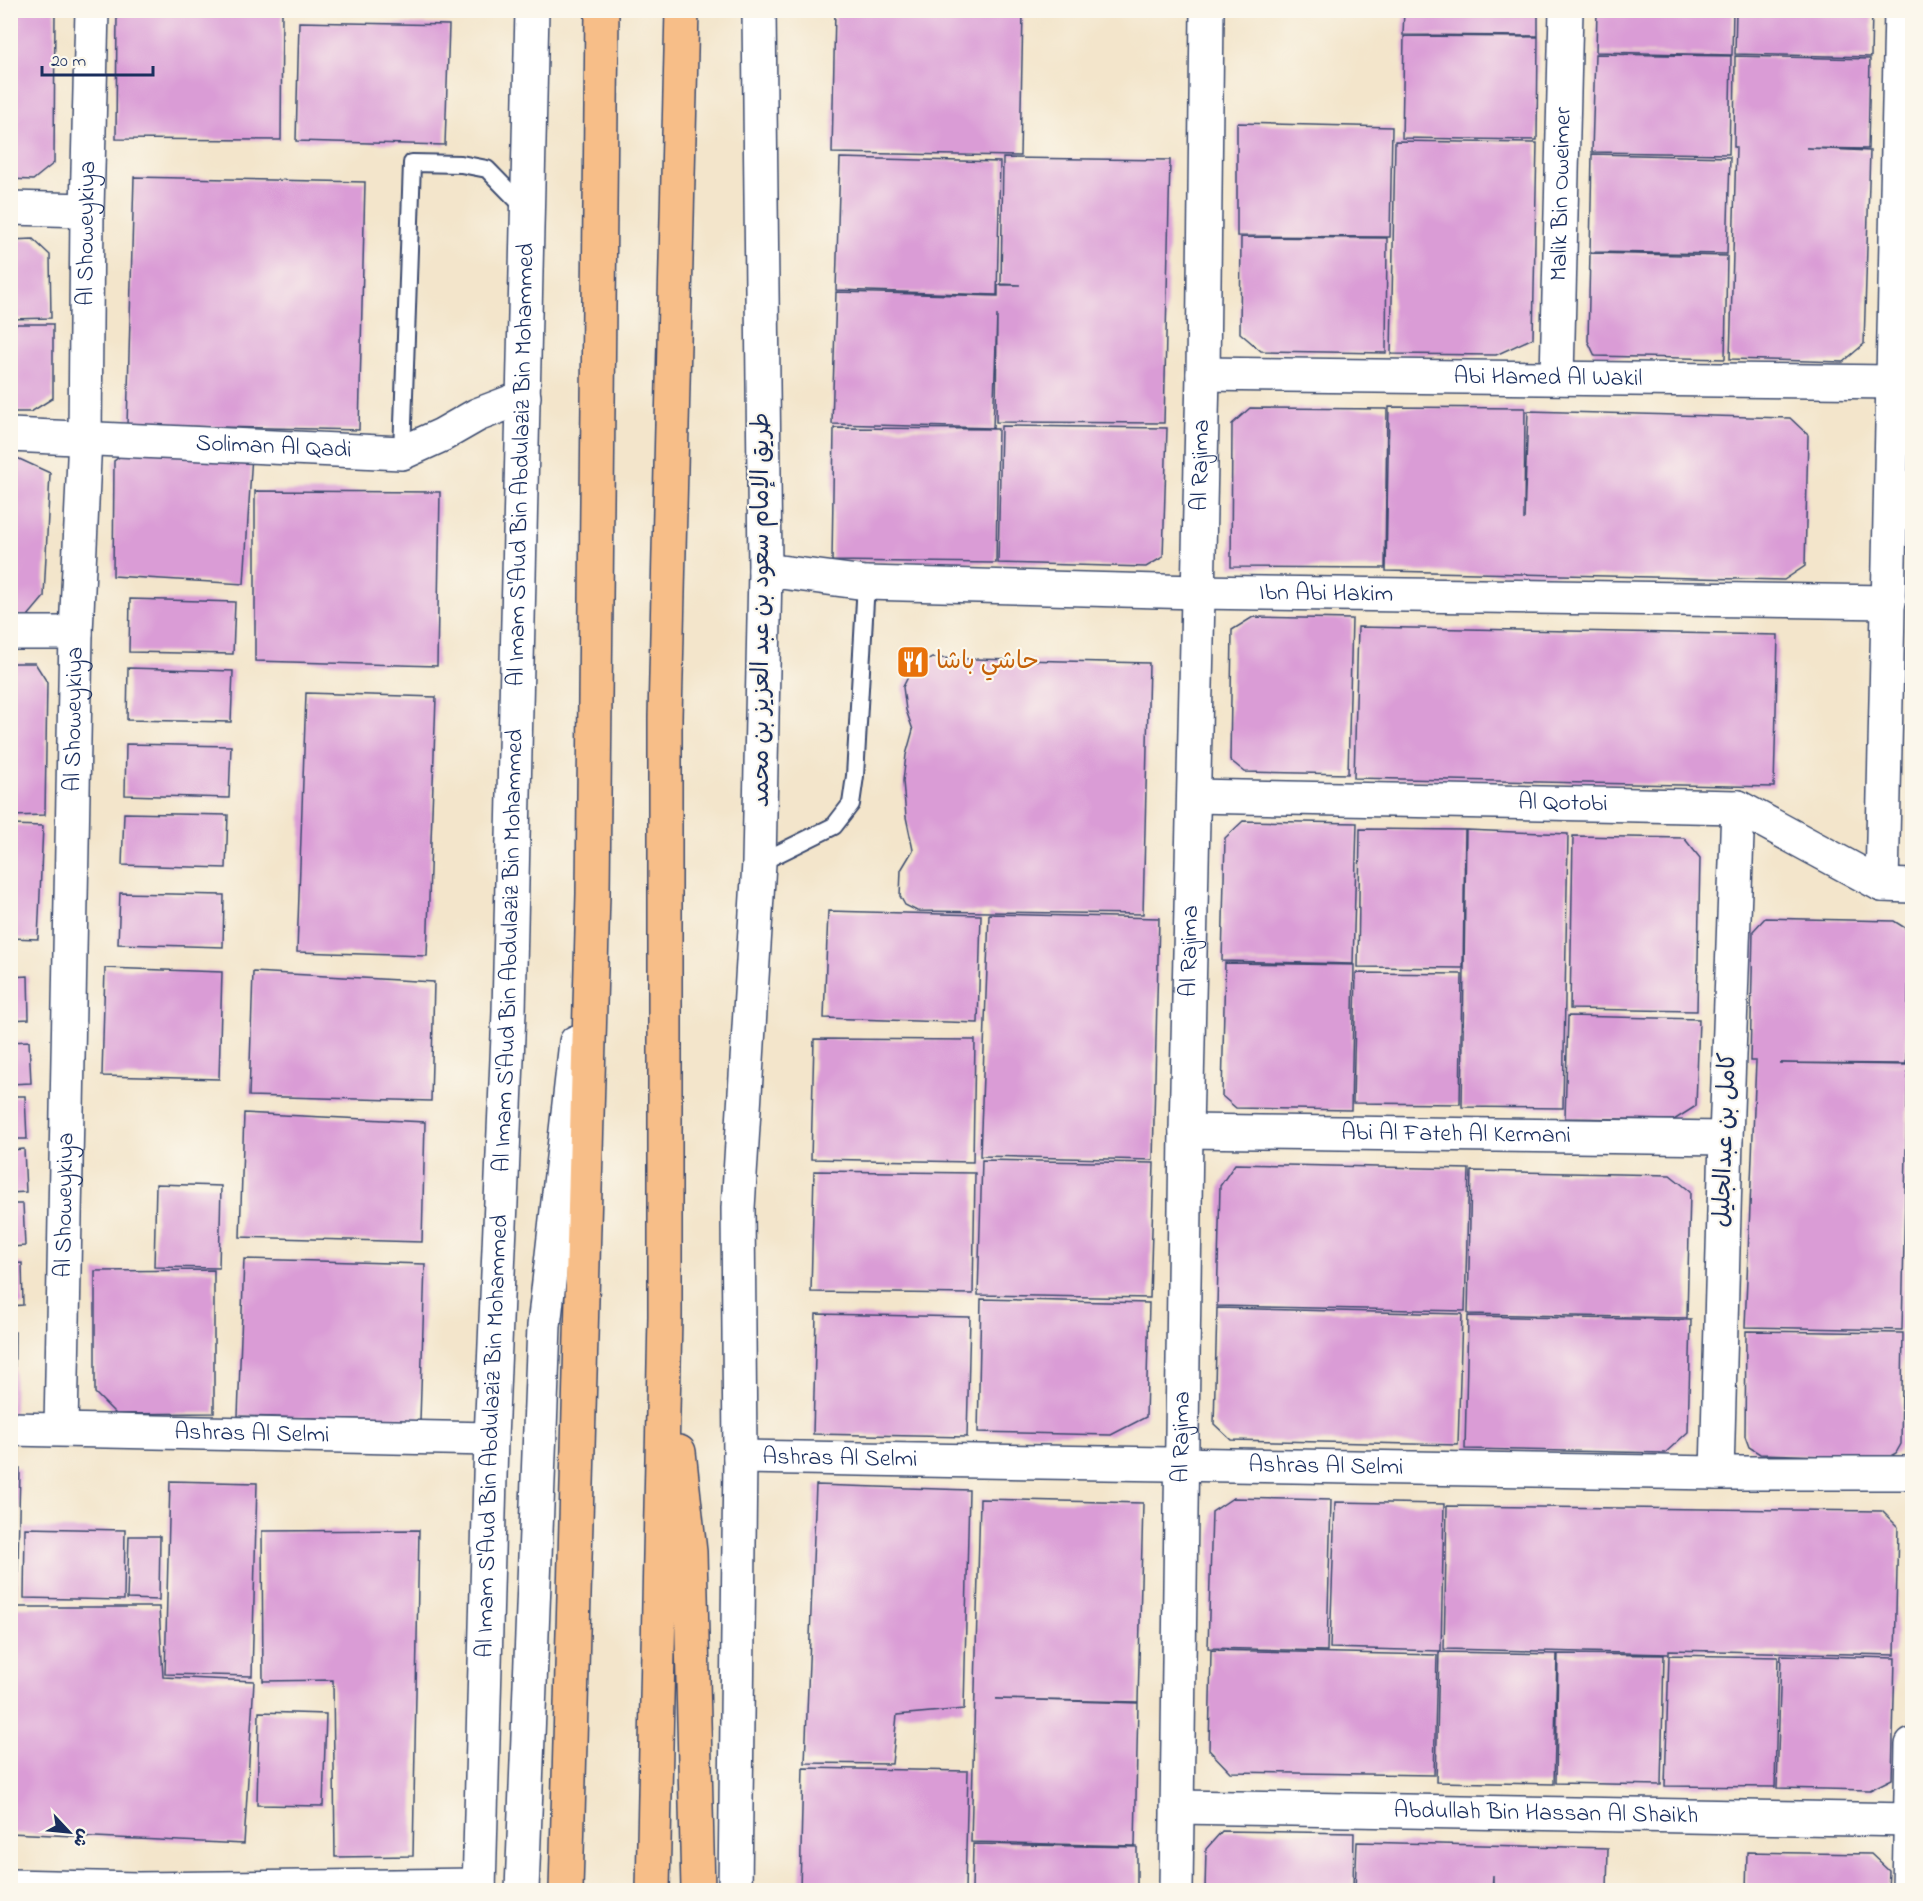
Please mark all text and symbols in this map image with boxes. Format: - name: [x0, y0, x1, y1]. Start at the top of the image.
- scale bar: [42, 39, 153, 77]
- text: 20 m: [51, 49, 86, 75]
- street label: Malik Bin Oweimer: [1542, 106, 1581, 282]
- street label: Al Showeykiya: [69, 160, 106, 306]
- street label: Al Imam S'Aud Bin Abdulaziz Bin Mohammed: [499, 242, 544, 687]
- street label: Abi Hamed Al Wakil: [1453, 359, 1643, 397]
- street label: طريق الإمام سعود بن عبد العزيز بن محمد: [745, 412, 780, 808]
- street label: Al Rajima: [1182, 419, 1219, 512]
- street label: Soliman Al Qadi: [195, 426, 352, 468]
- street label: Ibn Abi Hakim: [1259, 575, 1393, 612]
- restaurant icon: حاشي باشا: [895, 644, 931, 680]
- place label: حاشي باشا: [936, 645, 1039, 681]
- street label: Al Showeykiya: [56, 646, 94, 792]
- street label: Al Imam S'Aud Bin Abdulaziz Bin Mohammed: [485, 728, 533, 1173]
- street label: Al Qotobi: [1518, 785, 1608, 822]
- street label: Al Rajima: [1172, 905, 1209, 997]
- street label: كامل بن عبدالجليل: [1705, 1052, 1747, 1228]
- street label: Abi Al Fateh Al Kermani: [1341, 1116, 1571, 1153]
- street label: Al Showeykiya: [46, 1132, 85, 1278]
- street label: Al Imam S'Aud Bin Abdulaziz Bin Mohammed: [468, 1213, 518, 1658]
- street label: Al Rajima: [1164, 1391, 1200, 1483]
- street label: Ashras Al Selmi: [174, 1415, 330, 1453]
- street label: Ashras Al Selmi: [762, 1440, 918, 1477]
- street label: Ashras Al Selmi: [1248, 1448, 1404, 1485]
- street label: Abdullah Bin Hassan Al Shaikh: [1393, 1793, 1698, 1834]
- north arrow: [39, 1802, 99, 1862]
- text: ش: [66, 1825, 95, 1851]

